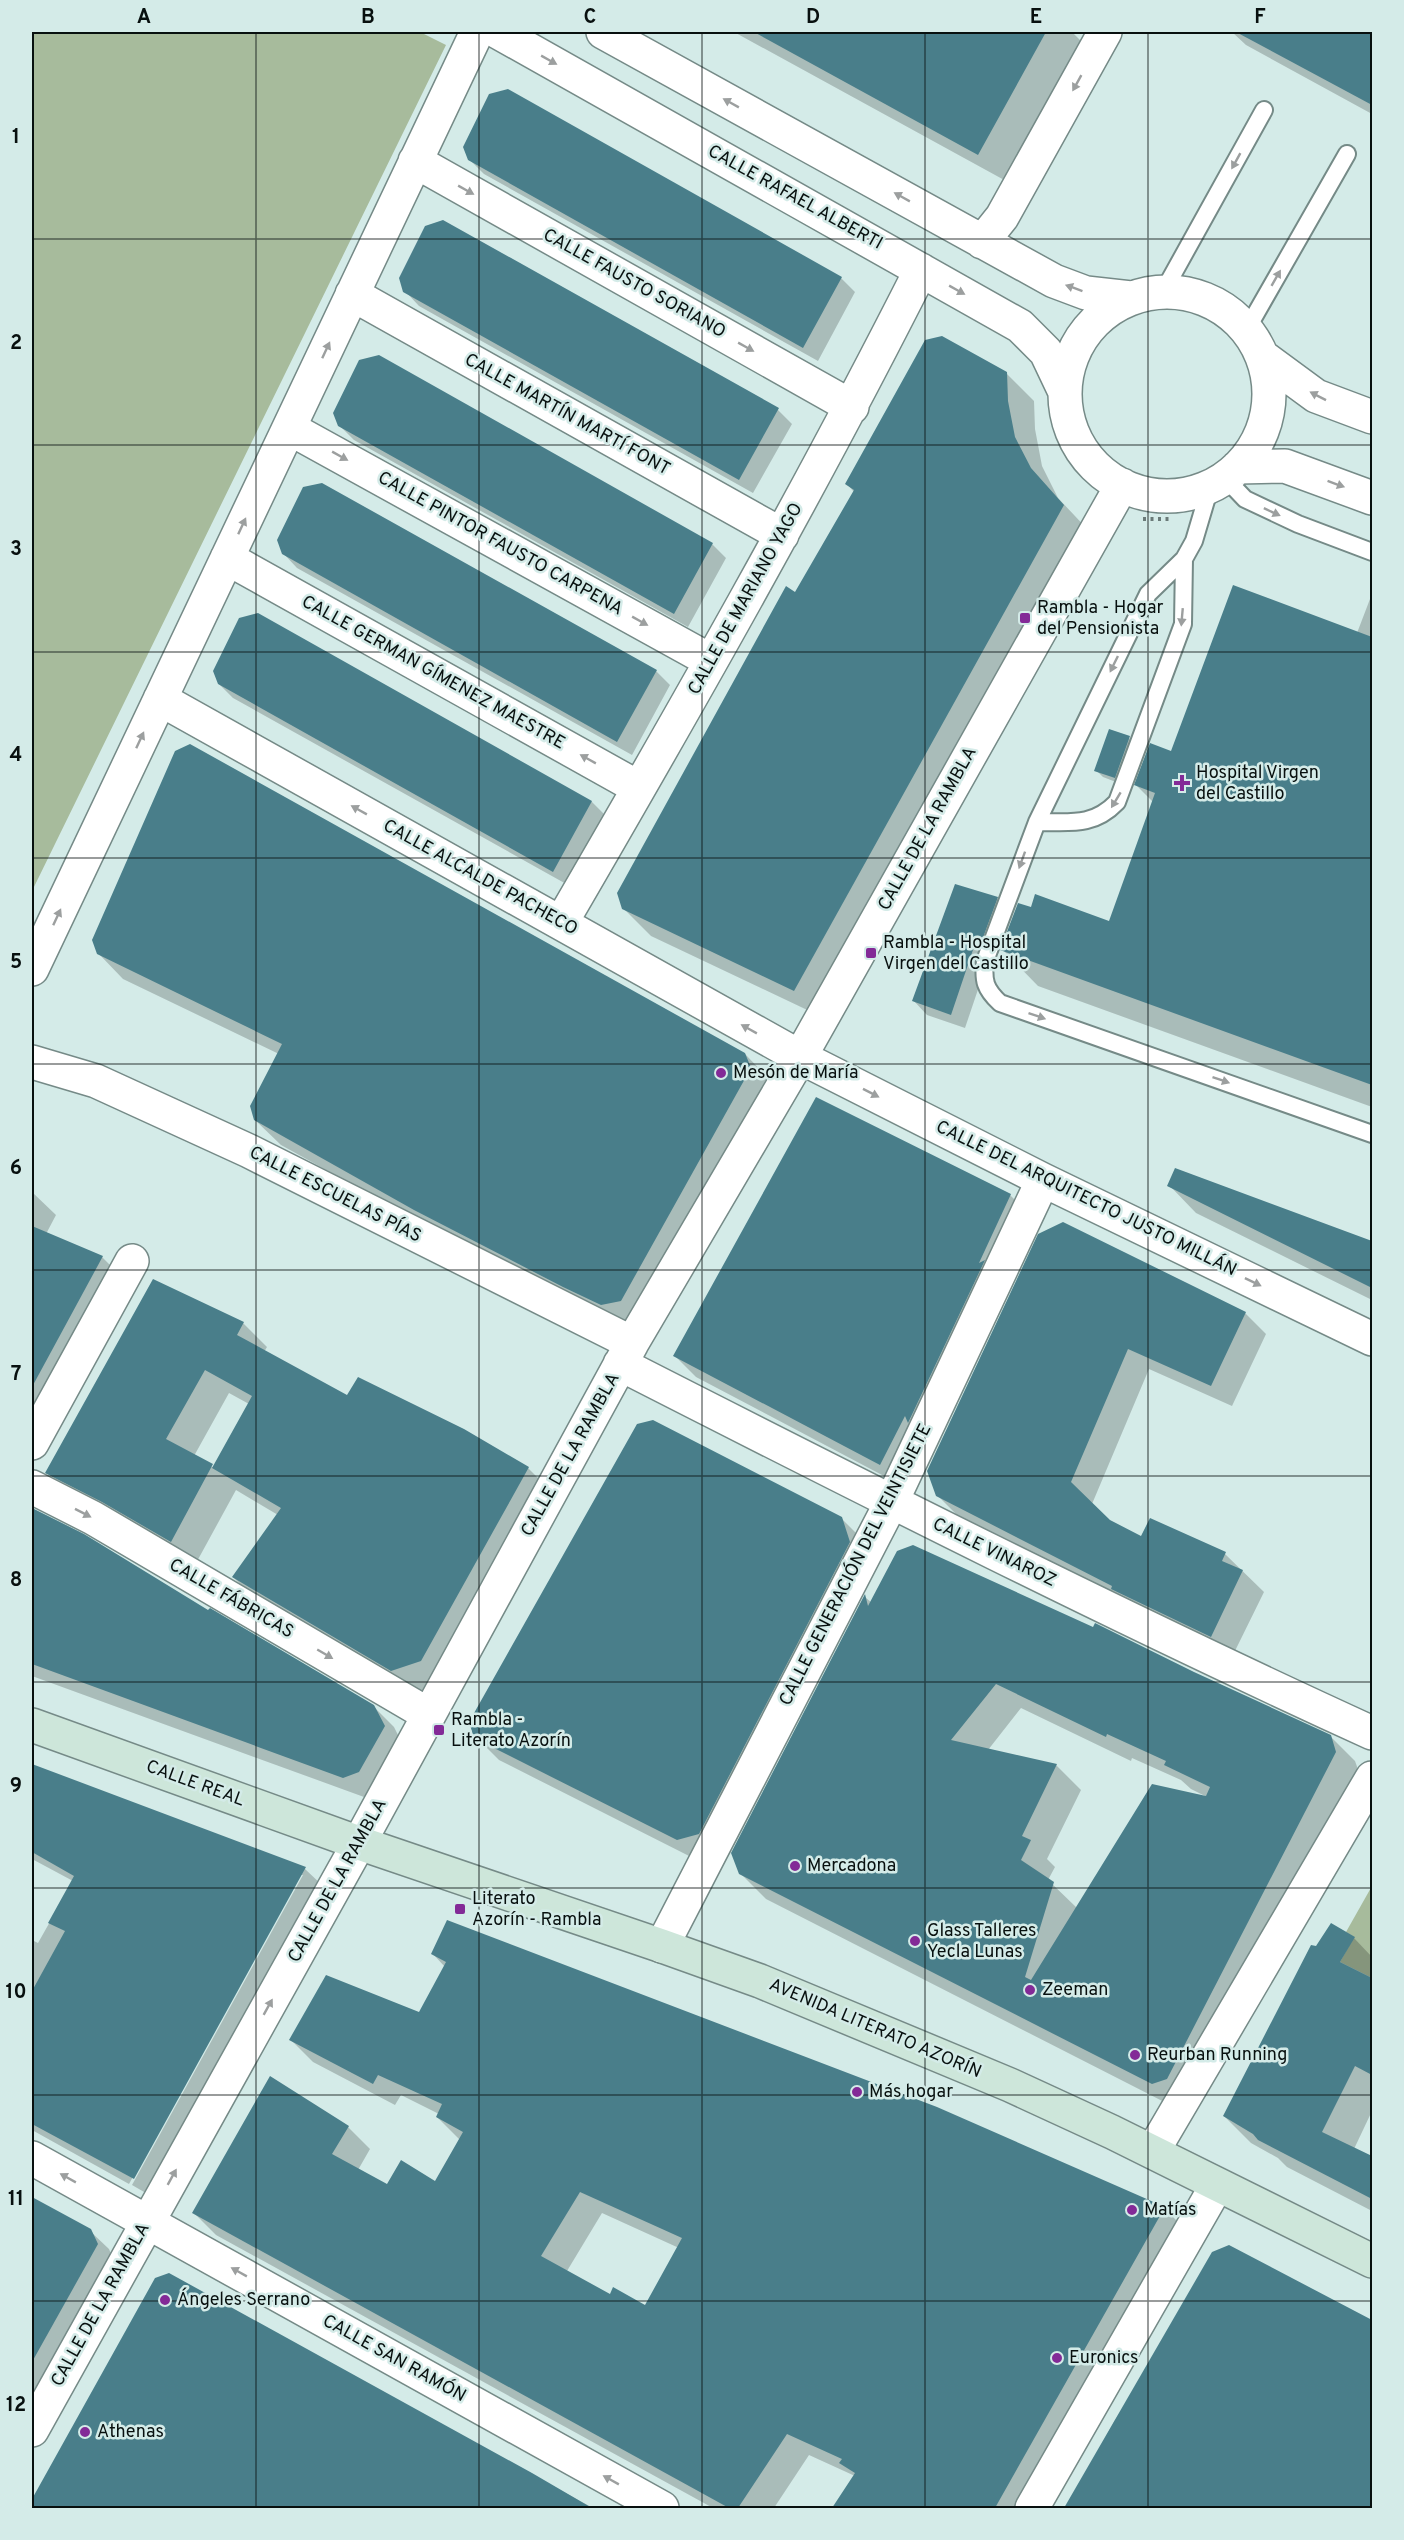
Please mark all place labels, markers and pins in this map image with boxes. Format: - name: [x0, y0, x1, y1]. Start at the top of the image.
- place label: Rambla - Hogar del Pensionista: [1037, 597, 1164, 641]
- marker: Rambla - Hogar del Pensionista: [1018, 611, 1032, 625]
- place label: Hospital Virgen del Castillo: [1196, 762, 1319, 806]
- marker: Hospital Virgen del Castillo: [1173, 774, 1191, 792]
- place label: Rambla - Hospital Virgen del Castillo: [883, 932, 1029, 976]
- marker: Rambla - Hospital Virgen del Castillo: [864, 946, 878, 960]
- place label: Mesón de María: [733, 1062, 858, 1085]
- marker: Mesón de María: [714, 1066, 728, 1080]
- place label: Rambla - Literato Azorín: [451, 1709, 571, 1753]
- marker: Rambla - Literato Azorín: [432, 1723, 446, 1737]
- place label: Mercadona: [807, 1855, 896, 1878]
- marker: Mercadona: [788, 1859, 802, 1873]
- place label: Literato Azorín - Rambla: [472, 1888, 601, 1932]
- marker: Literato Azorín - Rambla: [453, 1902, 467, 1916]
- place label: Glass Talleres Yecla Lunas: [927, 1920, 1037, 1964]
- marker: Glass Talleres Yecla Lunas: [908, 1934, 922, 1948]
- place label: Zeeman: [1042, 1979, 1108, 2002]
- marker: Zeeman: [1023, 1983, 1037, 1997]
- place label: Reurban Running: [1147, 2044, 1287, 2067]
- marker: Reurban Running: [1128, 2048, 1142, 2062]
- place label: Más hogar: [869, 2081, 953, 2104]
- marker: Más hogar: [850, 2085, 864, 2099]
- place label: Matías: [1144, 2199, 1196, 2222]
- marker: Matías: [1125, 2203, 1139, 2217]
- place label: Ángeles Serrano: [177, 2287, 310, 2312]
- marker: Ángeles Serrano: [158, 2293, 172, 2307]
- place label: Euronics: [1069, 2347, 1139, 2370]
- marker: Euronics: [1050, 2351, 1064, 2365]
- place label: Athenas: [97, 2421, 164, 2444]
- marker: Athenas: [78, 2425, 92, 2439]

